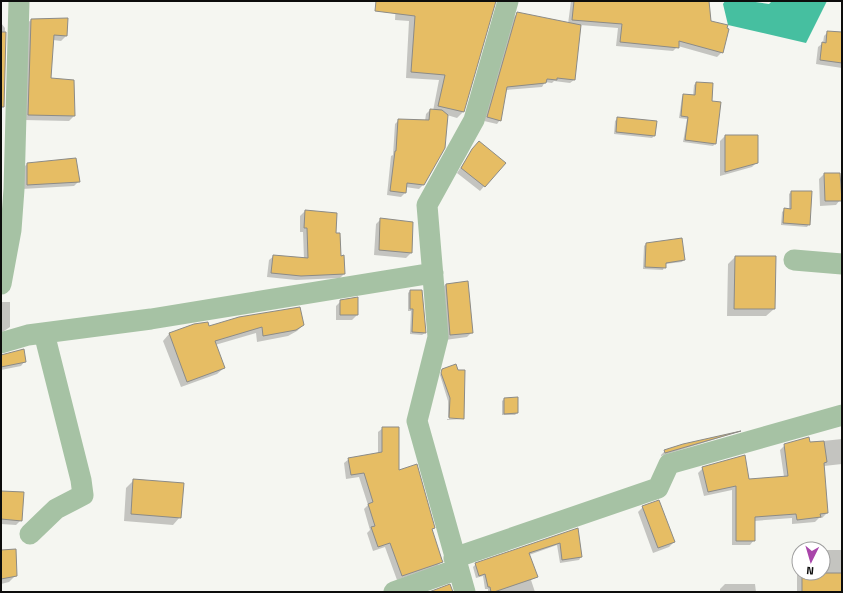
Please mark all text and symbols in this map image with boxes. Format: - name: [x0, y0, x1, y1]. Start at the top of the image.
- north arrow: [791, 541, 831, 581]
- text: N: [806, 563, 815, 579]

